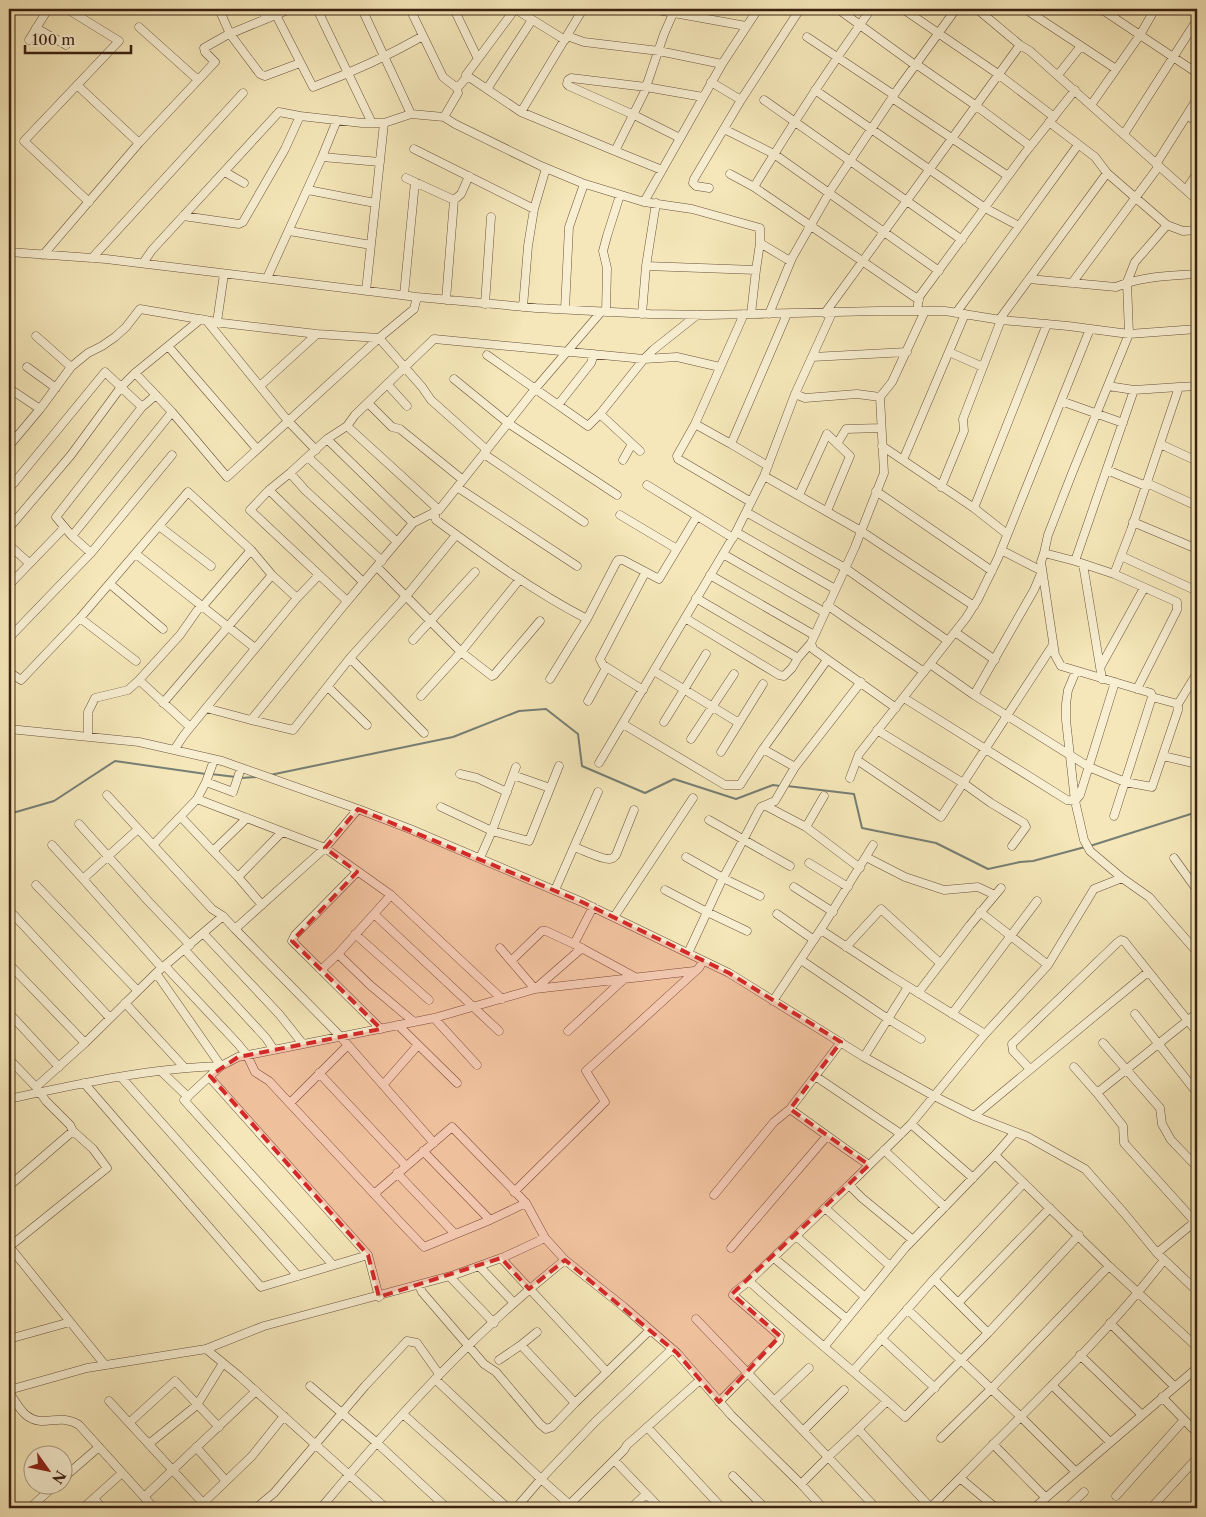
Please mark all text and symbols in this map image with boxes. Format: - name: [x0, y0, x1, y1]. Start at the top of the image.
- scale bar: [25, 22, 131, 54]
- text: 100 m: [32, 30, 75, 49]
- north arrow: [22, 1444, 72, 1494]
- text: N: [48, 1467, 70, 1487]

